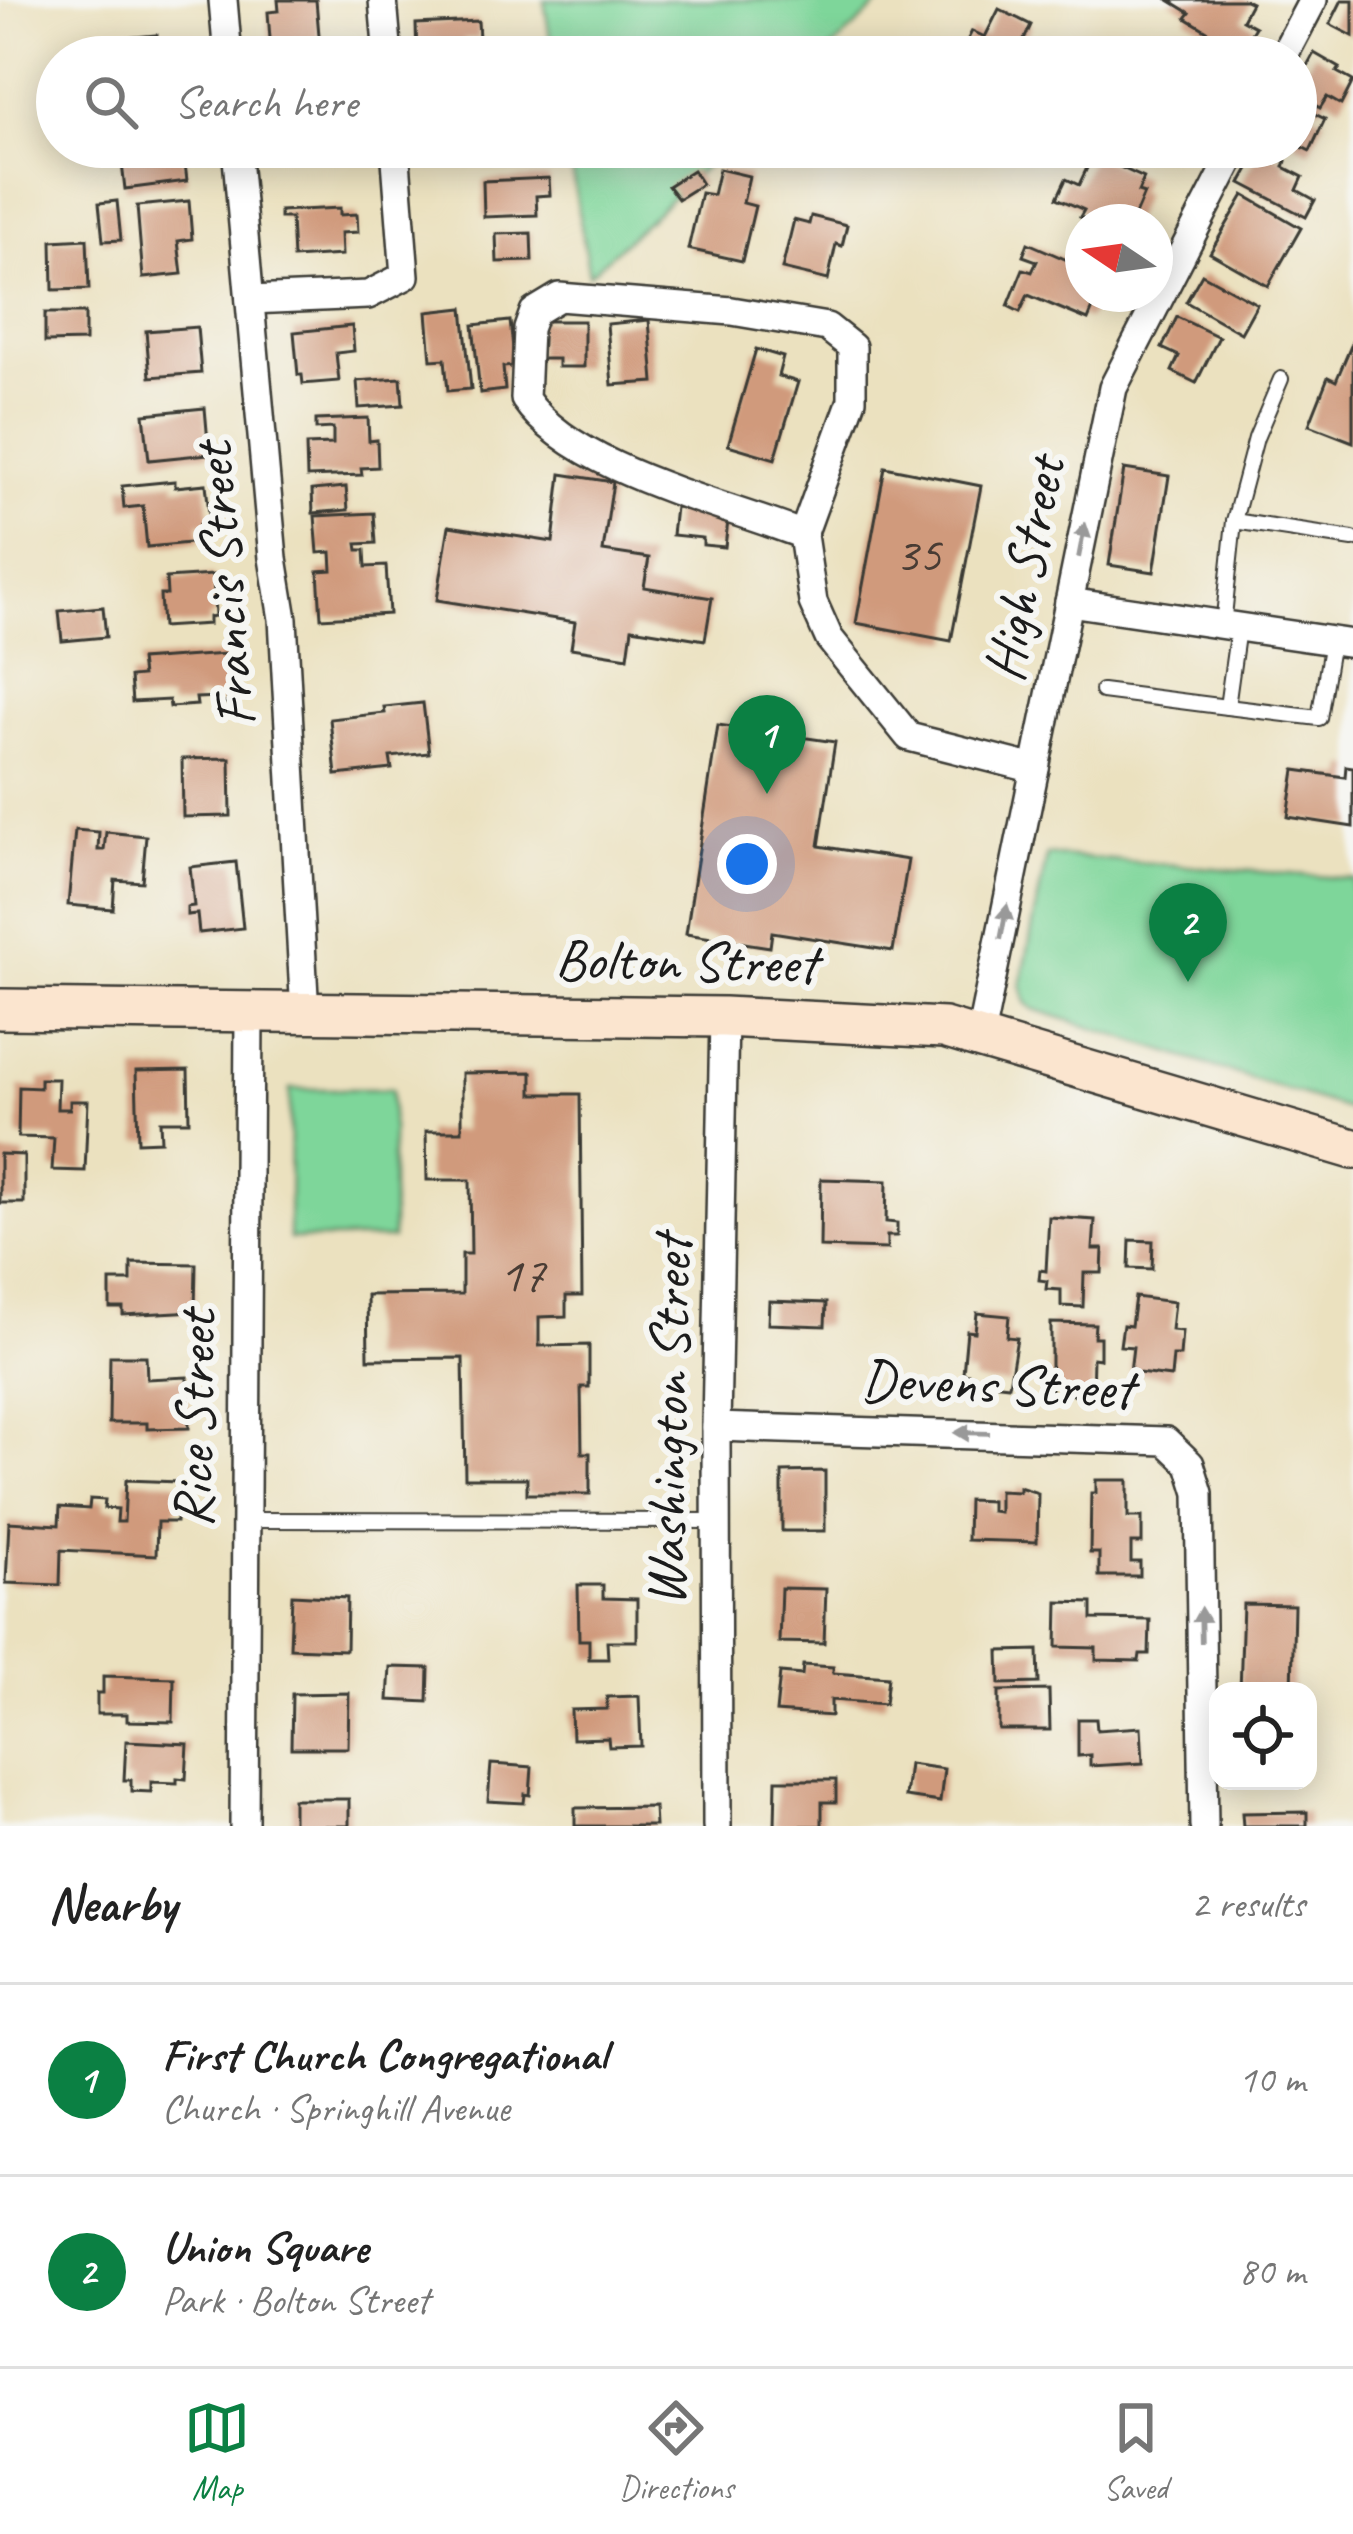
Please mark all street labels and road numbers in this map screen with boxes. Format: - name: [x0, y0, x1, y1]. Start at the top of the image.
- street label: Francis Street: [175, 435, 272, 730]
- street label: High Street: [967, 446, 1082, 687]
- street label: Bolton Street: [554, 923, 825, 999]
- street label: Washington Street: [629, 1228, 707, 1607]
- street label: Rice Street: [156, 1305, 232, 1528]
- street label: Devens Street: [860, 1343, 1142, 1425]

